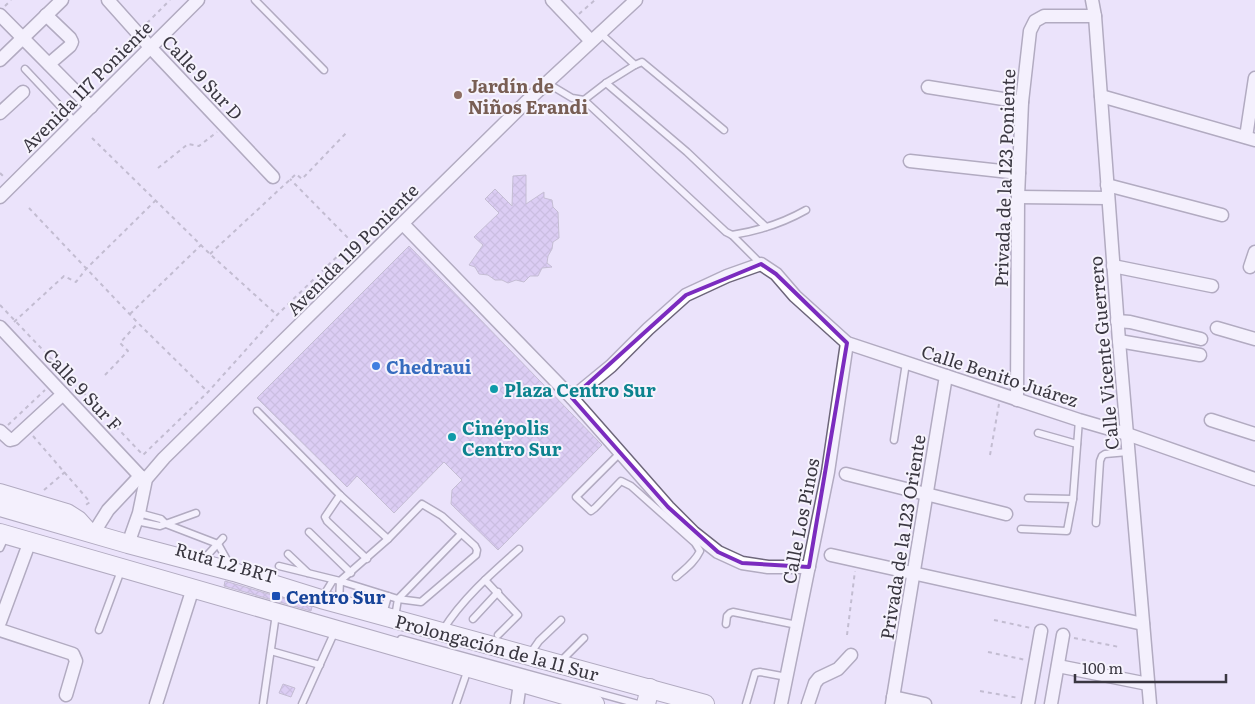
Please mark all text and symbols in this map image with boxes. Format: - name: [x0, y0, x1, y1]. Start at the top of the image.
- street label: Avenida 117 Poniente: [14, 14, 158, 158]
- street label: Calle 9 Sur D: [156, 28, 250, 126]
- street label: Privada de la 123 Poniente: [987, 68, 1021, 288]
- place label: Jardín de Niños Erandi: [468, 72, 588, 120]
- marker: Jardín de Niños Erandi: [452, 89, 464, 101]
- street label: Avenida 119 Poniente: [280, 177, 424, 321]
- street label: Calle Vicente Guerrero: [1081, 255, 1125, 451]
- street label: Calle Benito Juárez: [918, 337, 1082, 413]
- street label: Calle 9 Sur F: [37, 341, 129, 437]
- place label: Chedraui: [386, 353, 472, 380]
- marker: Chedraui: [370, 360, 382, 372]
- place label: Plaza Centro Sur: [504, 376, 656, 403]
- marker: Plaza Centro Sur: [488, 383, 500, 395]
- place label: Cinépolis Centro Sur: [462, 414, 562, 462]
- marker: Cinépolis Centro Sur: [446, 431, 458, 443]
- street label: Privada de la 123 Oriente: [872, 433, 932, 641]
- street label: Calle Los Pinos: [775, 456, 825, 586]
- street label: Ruta L2 BRT: [172, 535, 280, 589]
- place label: Centro Sur: [286, 583, 386, 610]
- marker: Centro Sur: [270, 590, 282, 602]
- street label: Prolongación de la 11 Sur: [392, 607, 602, 687]
- scale bar: [1075, 652, 1226, 684]
- text: 100 m: [1082, 656, 1123, 679]

